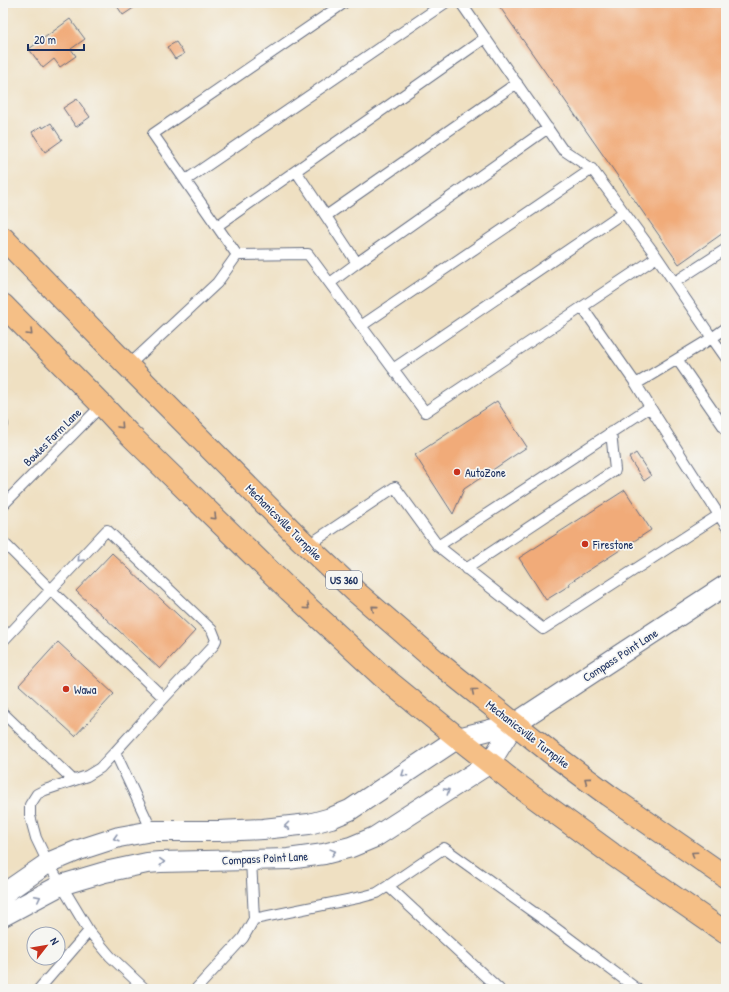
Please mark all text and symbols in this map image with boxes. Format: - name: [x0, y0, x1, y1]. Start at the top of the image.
- scale bar: [28, 26, 84, 52]
- text: 20 m: [34, 31, 56, 48]
- one-way arrow: [25, 328, 33, 336]
- street label: Bowles Farm Lane: [19, 404, 85, 470]
- one-way arrow: [116, 421, 124, 429]
- place label: AutoZone: [465, 464, 506, 481]
- marker: AutoZone: [452, 467, 462, 477]
- street label: Mechanicsville Turnpike: [242, 480, 326, 564]
- one-way arrow: [209, 512, 217, 520]
- place label: Firestone: [592, 536, 634, 553]
- marker: Firestone: [580, 539, 590, 549]
- one-way arrow: [77, 554, 85, 562]
- road number: US 360: [326, 571, 362, 589]
- one-way arrow: [302, 602, 310, 610]
- one-way arrow: [372, 605, 379, 612]
- street label: Compass Point Lane: [579, 624, 661, 686]
- place label: Wawa: [74, 681, 97, 698]
- marker: Wawa: [61, 684, 71, 694]
- one-way arrow: [471, 689, 478, 696]
- street label: Mechanicsville Turnpike: [483, 696, 574, 772]
- one-way arrow: [401, 769, 408, 777]
- one-way arrow: [585, 778, 592, 785]
- one-way arrow: [443, 788, 450, 795]
- one-way arrow: [284, 821, 290, 830]
- one-way arrow: [113, 833, 120, 842]
- street label: Compass Point Lane: [221, 847, 309, 869]
- one-way arrow: [329, 848, 336, 857]
- one-way arrow: [691, 851, 698, 859]
- one-way arrow: [159, 858, 165, 866]
- one-way arrow: [33, 895, 41, 902]
- north arrow: [26, 926, 66, 966]
- text: N: [47, 935, 62, 947]

